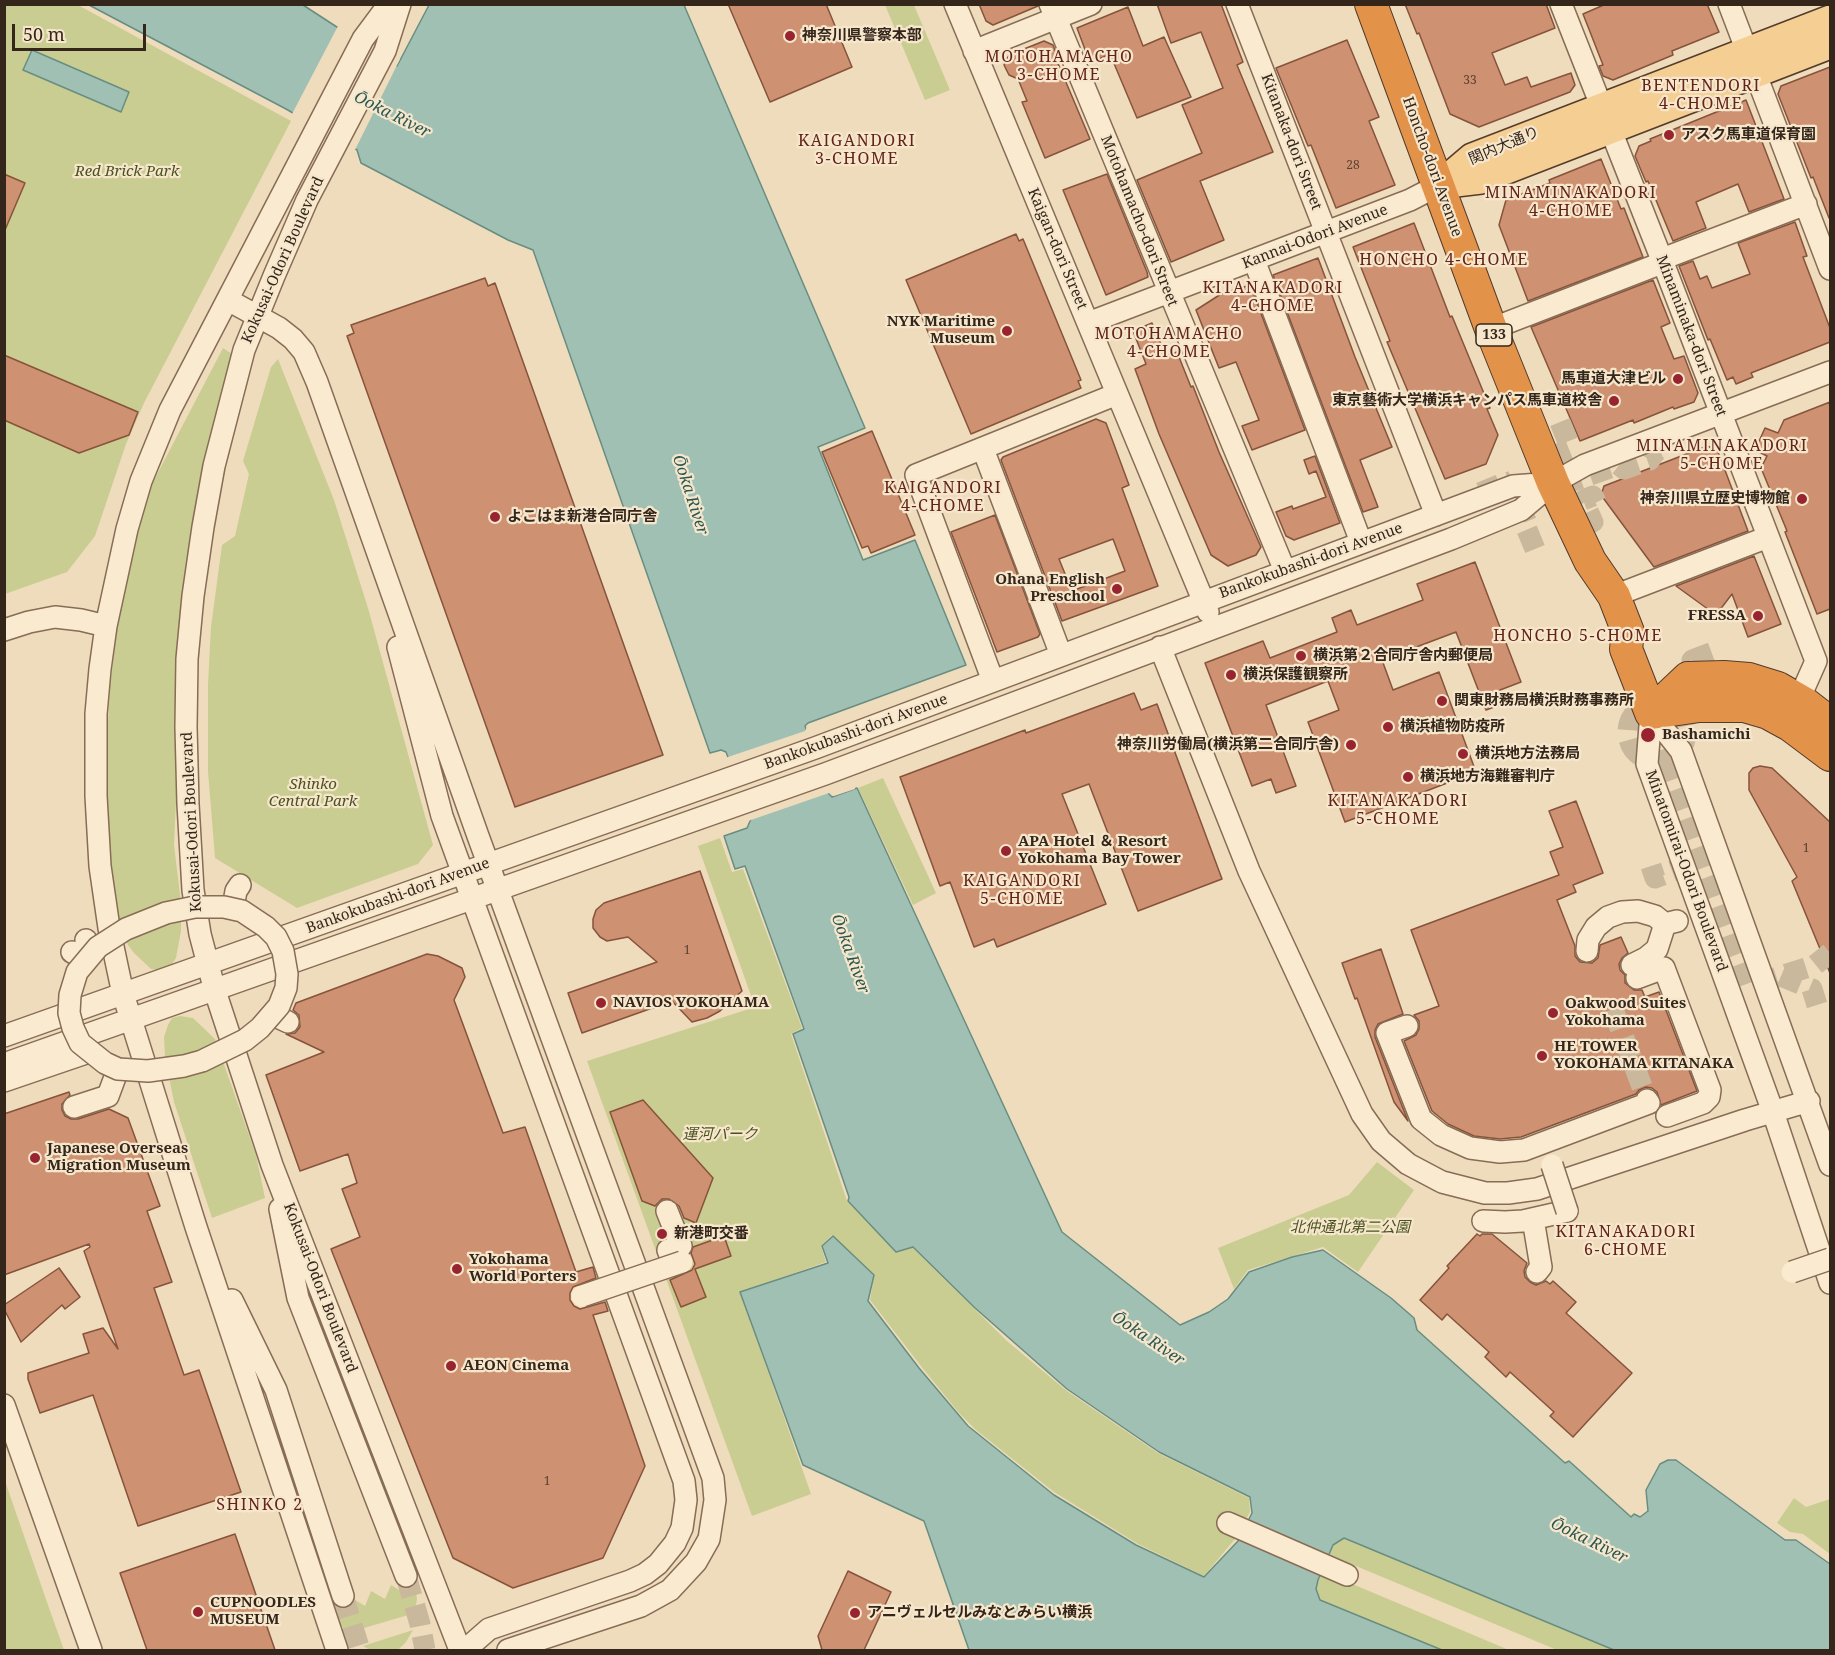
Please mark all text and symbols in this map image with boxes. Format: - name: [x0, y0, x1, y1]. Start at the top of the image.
- scale bar: [15, 12, 148, 50]
- text: 50 m: [23, 22, 65, 46]
- place label: 神奈川県警察本部: [802, 27, 922, 45]
- marker: 神奈川県警察本部: [783, 29, 797, 43]
- district label: MOTOHAMACHO 3-CHOME: [985, 47, 1133, 85]
- street label: Kitanaka-dori Street: [1257, 71, 1325, 213]
- house number: 33: [1463, 74, 1477, 88]
- district label: BENTENDORI 4-CHOME: [1641, 76, 1761, 114]
- water label: Ōoka River: [351, 88, 433, 142]
- street label: Honcho-dori Avenue: [1398, 95, 1466, 239]
- street label: 関内大通り: [1466, 123, 1542, 169]
- place label: アスク馬車道保育園: [1681, 126, 1816, 144]
- marker: アスク馬車道保育園: [1662, 128, 1676, 142]
- district label: KAIGANDORI 3-CHOME: [798, 131, 916, 169]
- street label: Motohamacho-dori Street: [1096, 133, 1182, 309]
- house number: 28: [1346, 159, 1360, 173]
- park label: Red Brick Park: [75, 163, 179, 181]
- street label: Kokusai-Odori Boulevard: [238, 174, 328, 346]
- district label: MINAMINAKADORI 4-CHOME: [1485, 183, 1657, 221]
- street label: Kaigan-dori Street: [1023, 186, 1091, 312]
- street label: Kannai-Odori Avenue: [1240, 201, 1390, 273]
- district label: HONCHO 4-CHOME: [1359, 250, 1529, 270]
- street label: Minaminaka-dori Street: [1652, 253, 1730, 419]
- district label: KITANAKADORI 4-CHOME: [1202, 278, 1344, 316]
- place label: NYK Maritime Museum: [887, 313, 995, 348]
- marker: NYK Maritime Museum: [1000, 324, 1014, 338]
- district label: MOTOHAMACHO 4-CHOME: [1095, 324, 1243, 362]
- road number: 133: [1476, 324, 1512, 346]
- place label: 馬車道大津ビル: [1561, 370, 1666, 388]
- marker: 馬車道大津ビル: [1671, 372, 1685, 386]
- place label: 東京藝術大学横浜キャンパス馬車道校舎: [1332, 392, 1602, 410]
- marker: 東京藝術大学横浜キャンパス馬車道校舎: [1607, 394, 1621, 408]
- district label: MINAMINAKADORI 5-CHOME: [1636, 436, 1808, 474]
- water label: Ōoka River: [668, 453, 712, 537]
- district label: KAIGANDORI 4-CHOME: [884, 478, 1002, 516]
- place label: 神奈川県立歴史博物館: [1640, 490, 1790, 508]
- marker: 神奈川県立歴史博物館: [1795, 492, 1809, 506]
- place label: よこはま新港合同庁舎: [507, 508, 657, 526]
- marker: よこはま新港合同庁舎: [488, 510, 502, 524]
- street label: Bankokubashi-dori Avenue: [1217, 519, 1405, 603]
- place label: Ohana English Preschool: [995, 571, 1105, 606]
- marker: Ohana English Preschool: [1110, 582, 1124, 596]
- place label: FRESSA: [1688, 607, 1746, 625]
- marker: FRESSA: [1751, 609, 1765, 623]
- district label: HONCHO 5-CHOME: [1493, 626, 1663, 646]
- place label: 横浜第２合同庁舎内郵便局: [1313, 647, 1493, 665]
- marker: 横浜第２合同庁舎内郵便局: [1294, 649, 1308, 663]
- place label: 横浜保護観察所: [1243, 666, 1348, 684]
- marker: 横浜保護観察所: [1224, 668, 1238, 682]
- street label: Bankokubashi-dori Avenue: [762, 690, 950, 774]
- place label: 関東財務局横浜財務事務所: [1454, 692, 1634, 710]
- marker: 関東財務局横浜財務事務所: [1435, 694, 1449, 708]
- place label: 横浜植物防疫所: [1400, 718, 1505, 736]
- marker: 横浜植物防疫所: [1381, 720, 1395, 734]
- marker: Bashamichi: [1639, 726, 1657, 744]
- place label: Bashamichi: [1662, 726, 1751, 744]
- street label: Kokusai-Odori Boulevard: [178, 731, 206, 913]
- place label: 神奈川労働局(横浜第二合同庁舎): [1117, 736, 1339, 754]
- marker: 神奈川労働局(横浜第二合同庁舎): [1344, 738, 1358, 752]
- place label: 横浜地方法務局: [1475, 745, 1580, 763]
- marker: 横浜地方法務局: [1456, 747, 1470, 761]
- place label: 横浜地方海難審判庁: [1420, 768, 1555, 786]
- street label: Minatomirai-Odori Boulevard: [1641, 768, 1731, 974]
- marker: 横浜地方海難審判庁: [1401, 770, 1415, 784]
- park label: Shinko Central Park: [269, 776, 357, 811]
- district label: KITANAKADORI 5-CHOME: [1327, 791, 1469, 829]
- place label: APA Hotel ＆ Resort Yokohama Bay Tower: [1018, 833, 1181, 868]
- house number: 1: [1803, 842, 1809, 856]
- marker: APA Hotel ＆ Resort Yokohama Bay Tower: [999, 844, 1013, 858]
- street label: Bankokubashi-dori Avenue: [304, 854, 492, 938]
- district label: KAIGANDORI 5-CHOME: [963, 871, 1081, 909]
- water label: Ōoka River: [827, 912, 873, 996]
- house number: 1: [684, 944, 690, 958]
- place label: NAVIOS YOKOHAMA: [613, 994, 769, 1012]
- place label: Oakwood Suites Yokohama: [1565, 995, 1686, 1030]
- marker: NAVIOS YOKOHAMA: [594, 996, 608, 1010]
- marker: Oakwood Suites Yokohama: [1546, 1006, 1560, 1020]
- place label: HE TOWER YOKOHAMA KITANAKA: [1554, 1038, 1734, 1073]
- marker: HE TOWER YOKOHAMA KITANAKA: [1535, 1049, 1549, 1063]
- park label: 運河パーク: [683, 1126, 757, 1144]
- place label: Japanese Overseas Migration Museum: [47, 1140, 191, 1175]
- marker: Japanese Overseas Migration Museum: [28, 1151, 42, 1165]
- street label: Kokusai-Odori Boulevard: [279, 1200, 361, 1376]
- park label: 北仲通北第二公園: [1290, 1219, 1410, 1237]
- district label: KITANAKADORI 6-CHOME: [1555, 1222, 1697, 1260]
- place label: 新港町交番: [674, 1225, 749, 1243]
- marker: 新港町交番: [655, 1227, 669, 1241]
- place label: Yokohama World Porters: [469, 1251, 576, 1286]
- marker: Yokohama World Porters: [450, 1262, 464, 1276]
- water label: Ōoka River: [1108, 1308, 1188, 1370]
- place label: AEON Cinema: [463, 1357, 569, 1375]
- marker: AEON Cinema: [444, 1359, 458, 1373]
- house number: 1: [544, 1475, 550, 1489]
- district label: SHINKO 2: [216, 1495, 304, 1515]
- water label: Ōoka River: [1547, 1514, 1631, 1568]
- place label: CUPNOODLES MUSEUM: [210, 1594, 316, 1629]
- place label: アニヴェルセルみなとみらい横浜: [867, 1604, 1092, 1622]
- marker: CUPNOODLES MUSEUM: [191, 1605, 205, 1619]
- marker: アニヴェルセルみなとみらい横浜: [848, 1606, 862, 1620]

